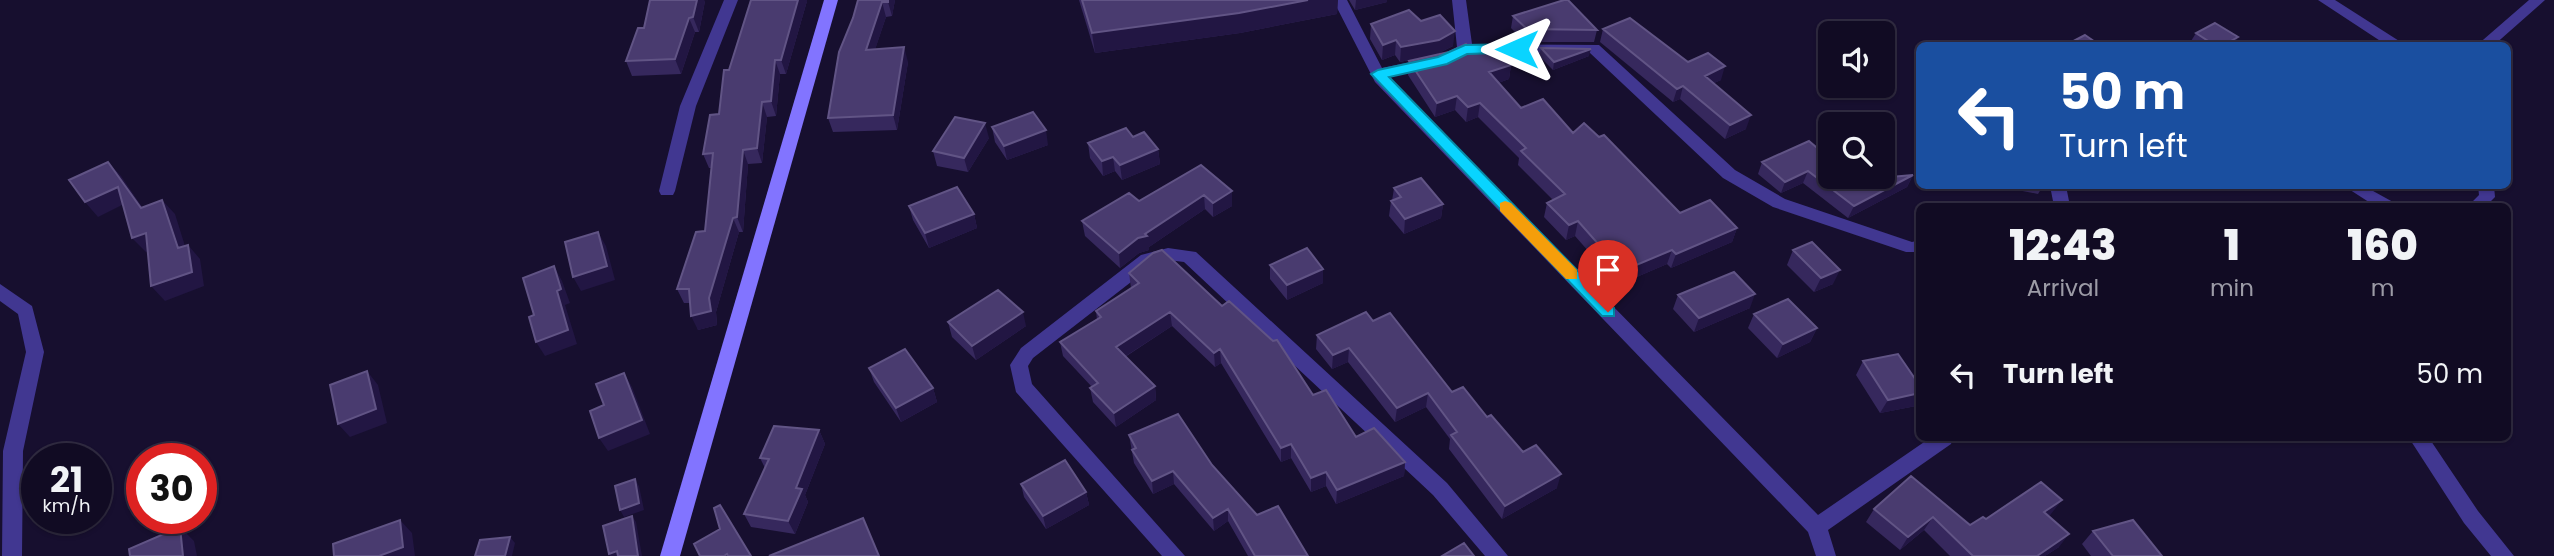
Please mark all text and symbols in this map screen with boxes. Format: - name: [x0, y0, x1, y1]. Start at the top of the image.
- position arrow: [1480, 12, 1554, 86]
- map controls: [1818, 21, 1895, 189]
- button: sound: [1818, 21, 1895, 98]
- text: 50 m: [2059, 58, 2185, 126]
- icon: left: [1944, 70, 2035, 161]
- button: search: [1818, 112, 1895, 189]
- text: Turn left: [2059, 123, 2188, 168]
- text: 12:43: [2009, 216, 2117, 275]
- text: 1: [2224, 216, 2240, 275]
- text: 160: [2347, 216, 2418, 275]
- pin: [1578, 240, 1638, 312]
- icon: arrive: [1589, 251, 1627, 289]
- text: Arrival: [2027, 272, 2099, 304]
- text: min: [2210, 272, 2254, 304]
- text: m: [2371, 272, 2394, 304]
- icon: left: [1944, 356, 1982, 394]
- text: Turn left: [2003, 356, 2114, 392]
- text: 50 m: [2417, 356, 2483, 392]
- speed limit sign: 30: [126, 443, 217, 534]
- text: 21: [50, 455, 83, 504]
- text: km/h: [43, 493, 90, 518]

